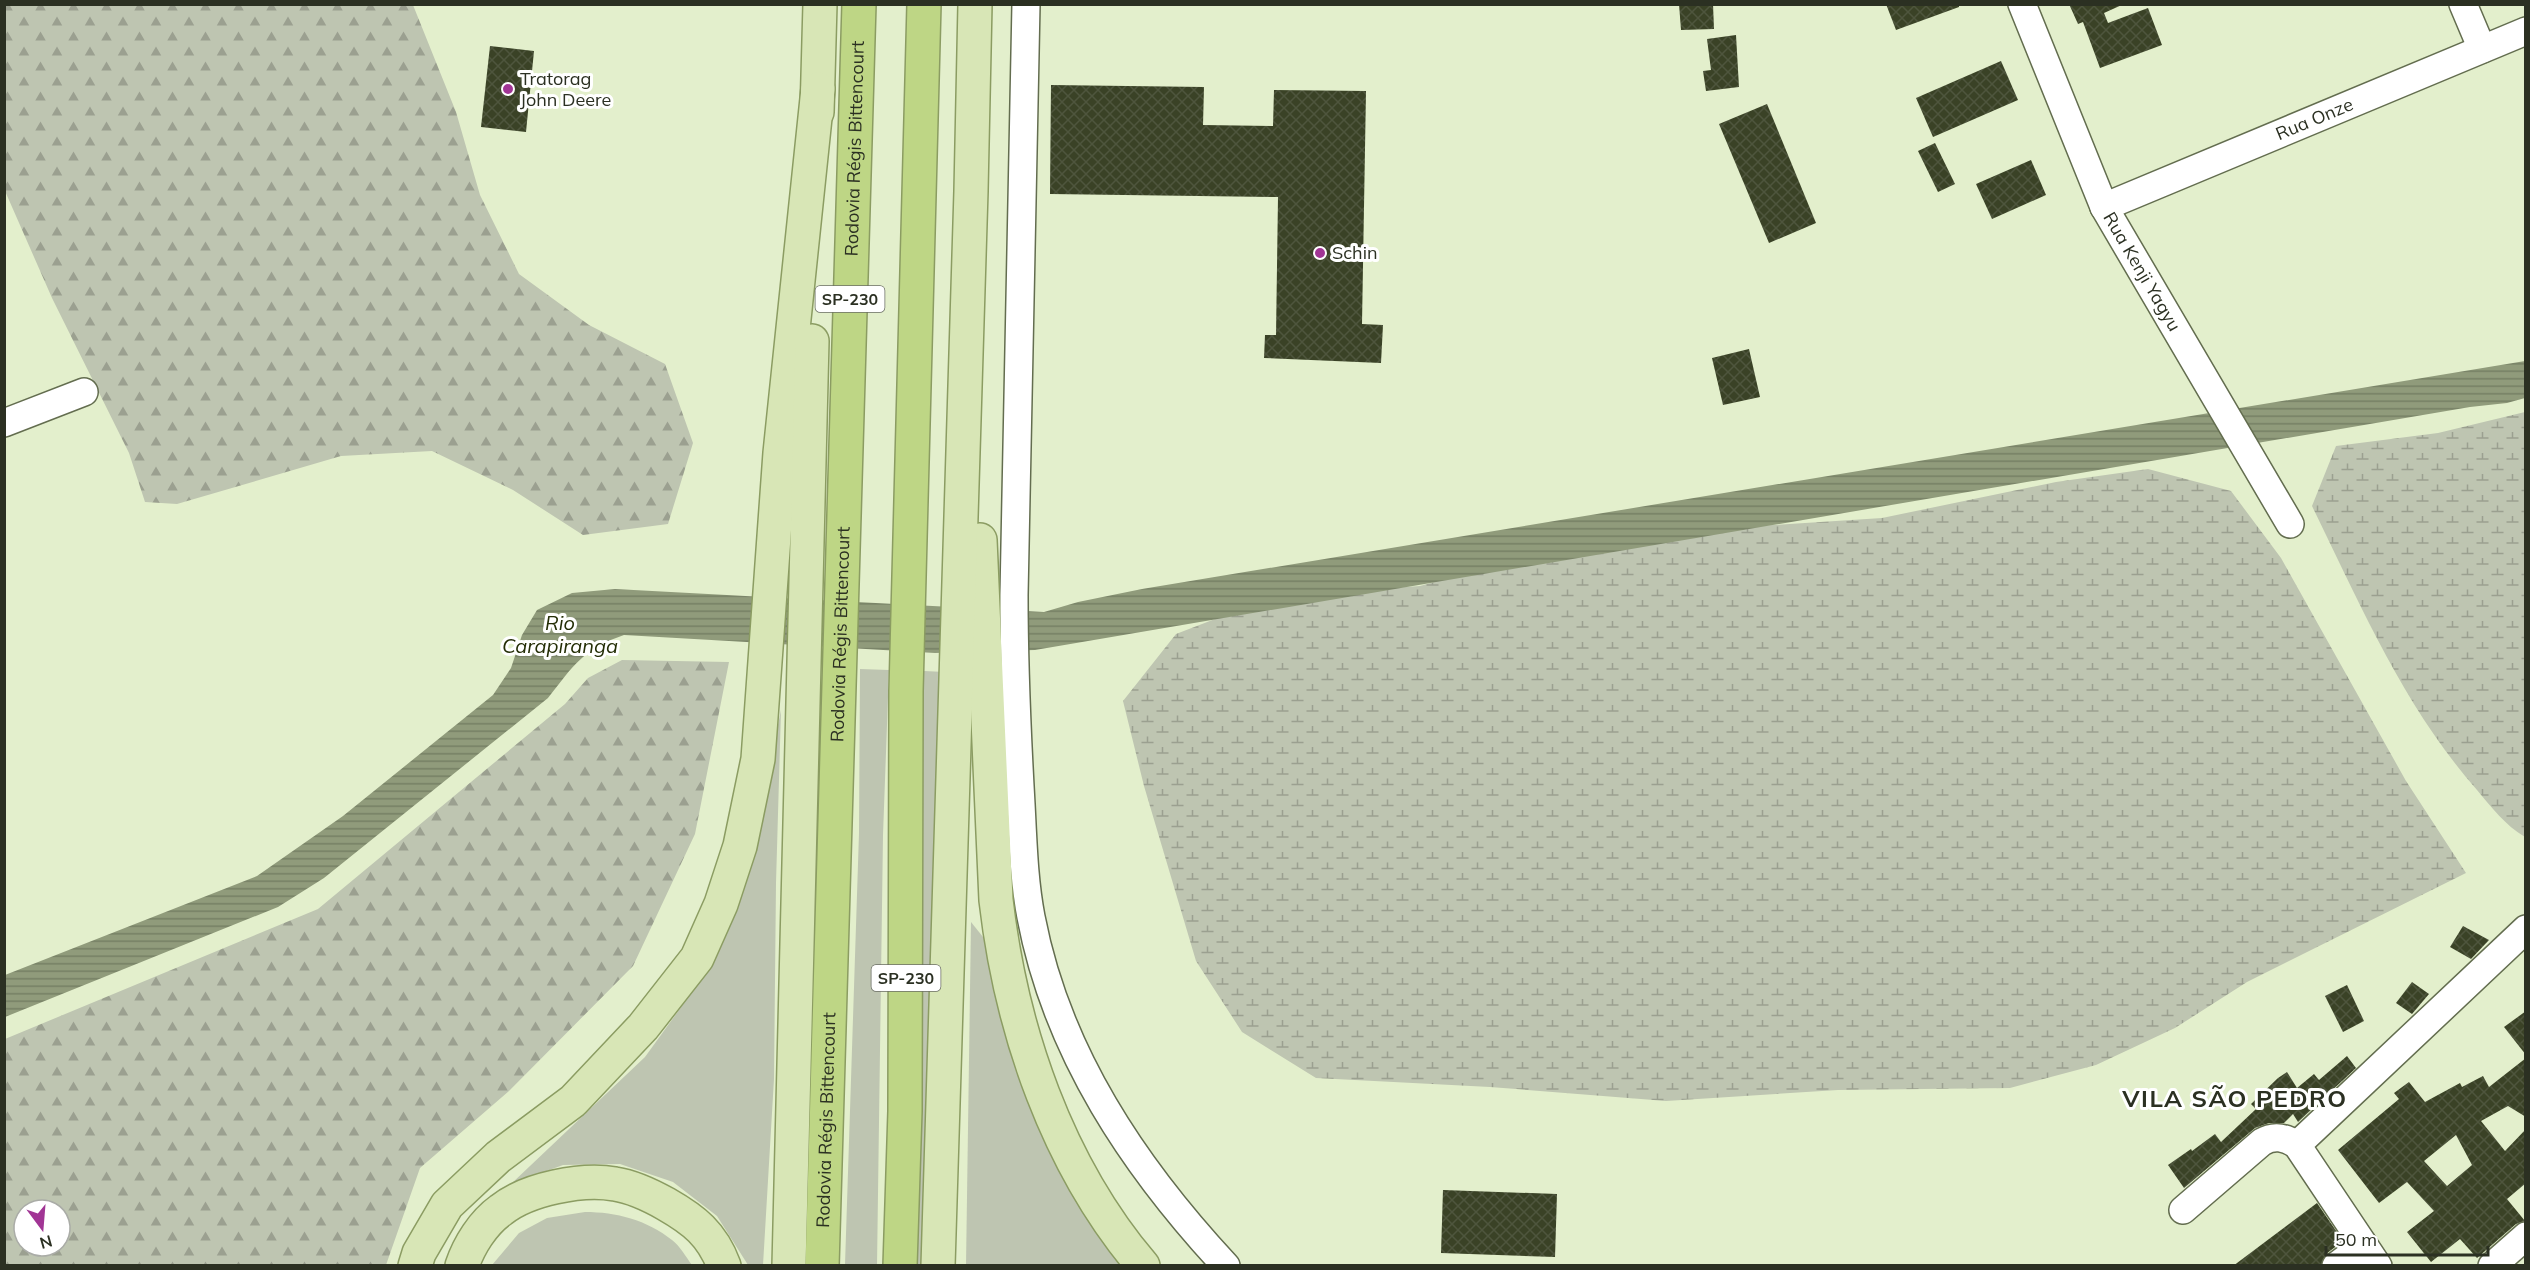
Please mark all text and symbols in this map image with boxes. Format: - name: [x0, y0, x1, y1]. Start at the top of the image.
- street label: Rodovia Régis Bittencourt: [840, 40, 869, 257]
- place label: Tratorag John Deere: [520, 67, 611, 111]
- marker: Tratorag John Deere: [501, 82, 515, 96]
- street label: Rua Onze: [2272, 92, 2356, 145]
- street label: Rua Kenji Yagyu: [2098, 208, 2186, 335]
- place label: Schin: [1332, 241, 1378, 264]
- marker: Schin: [1313, 246, 1327, 260]
- road number: SP-230: [816, 286, 884, 312]
- street label: Rodovia Régis Bittencourt: [825, 526, 855, 742]
- water label: Rio Carapiranga: [502, 610, 618, 658]
- road number: SP-230: [872, 965, 940, 991]
- street label: Rodovia Régis Bittencourt: [811, 1012, 840, 1228]
- district label: VILA SÃO PEDRO: [2121, 1083, 2348, 1113]
- north arrow: [12, 1198, 72, 1258]
- scale bar: [2326, 1219, 2488, 1257]
- text: 50 m: [2335, 1228, 2377, 1251]
- text: N: [38, 1231, 55, 1254]

